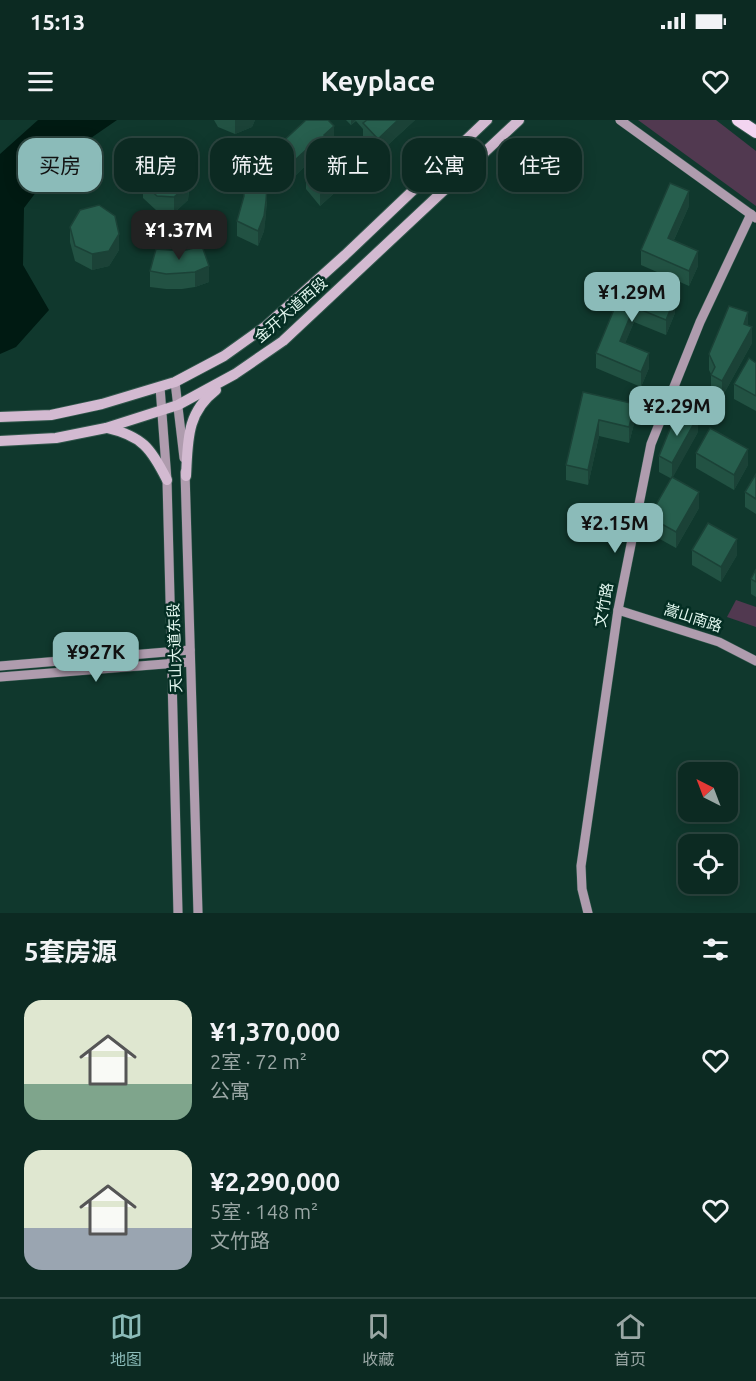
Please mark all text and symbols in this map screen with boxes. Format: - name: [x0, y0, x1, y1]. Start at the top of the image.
- text: 15:13: [30, 9, 85, 34]
- icon: menu: [24, 65, 57, 98]
- icon: heart: [699, 65, 732, 98]
- text: Keyplace: [321, 66, 435, 96]
- chip: 买房: [18, 138, 102, 192]
- chip: 租房: [114, 138, 198, 192]
- chip: 筛选: [210, 138, 294, 192]
- chip: 新上: [306, 138, 390, 192]
- chip: 公寓: [402, 138, 486, 192]
- chip: 住宅: [498, 138, 582, 192]
- pin: ¥1.37M: [130, 210, 228, 261]
- text: ¥1.37M: [145, 218, 213, 241]
- pin: ¥1.29M: [583, 272, 681, 323]
- street label: 金开大道西段: [251, 274, 330, 346]
- text: ¥1.29M: [598, 280, 666, 303]
- pin: ¥2.29M: [628, 386, 726, 437]
- text: ¥2.29M: [643, 394, 711, 417]
- pin: ¥2.15M: [566, 503, 664, 554]
- text: ¥2.15M: [581, 511, 649, 534]
- street label: 文竹路: [591, 581, 616, 629]
- street label: 嵩山南路: [662, 600, 724, 635]
- street label: 天山大道东段: [164, 603, 185, 693]
- pin: ¥927K: [54, 632, 138, 683]
- text: ¥927K: [67, 640, 125, 663]
- north arrow: [678, 762, 738, 822]
- map controls: [678, 762, 738, 894]
- button: locate: [678, 834, 738, 894]
- icon: filters: [699, 933, 732, 966]
- text: 5套房源: [24, 937, 117, 966]
- text: ¥1,370,000: [210, 1017, 340, 1046]
- icon: home: [72, 1024, 144, 1096]
- icon: heart: [699, 1044, 732, 1077]
- text: 2室 · 72 m²: [210, 1050, 307, 1073]
- text: 公寓: [210, 1079, 250, 1102]
- text: ¥2,290,000: [210, 1167, 340, 1196]
- icon: home: [72, 1174, 144, 1246]
- icon: heart: [699, 1194, 732, 1227]
- text: 5室 · 148 m²: [210, 1200, 318, 1223]
- text: 文竹路: [210, 1229, 270, 1252]
- tab: 地图: [110, 1310, 143, 1370]
- tab: 收藏: [362, 1310, 395, 1370]
- tab: 首页: [614, 1310, 647, 1370]

